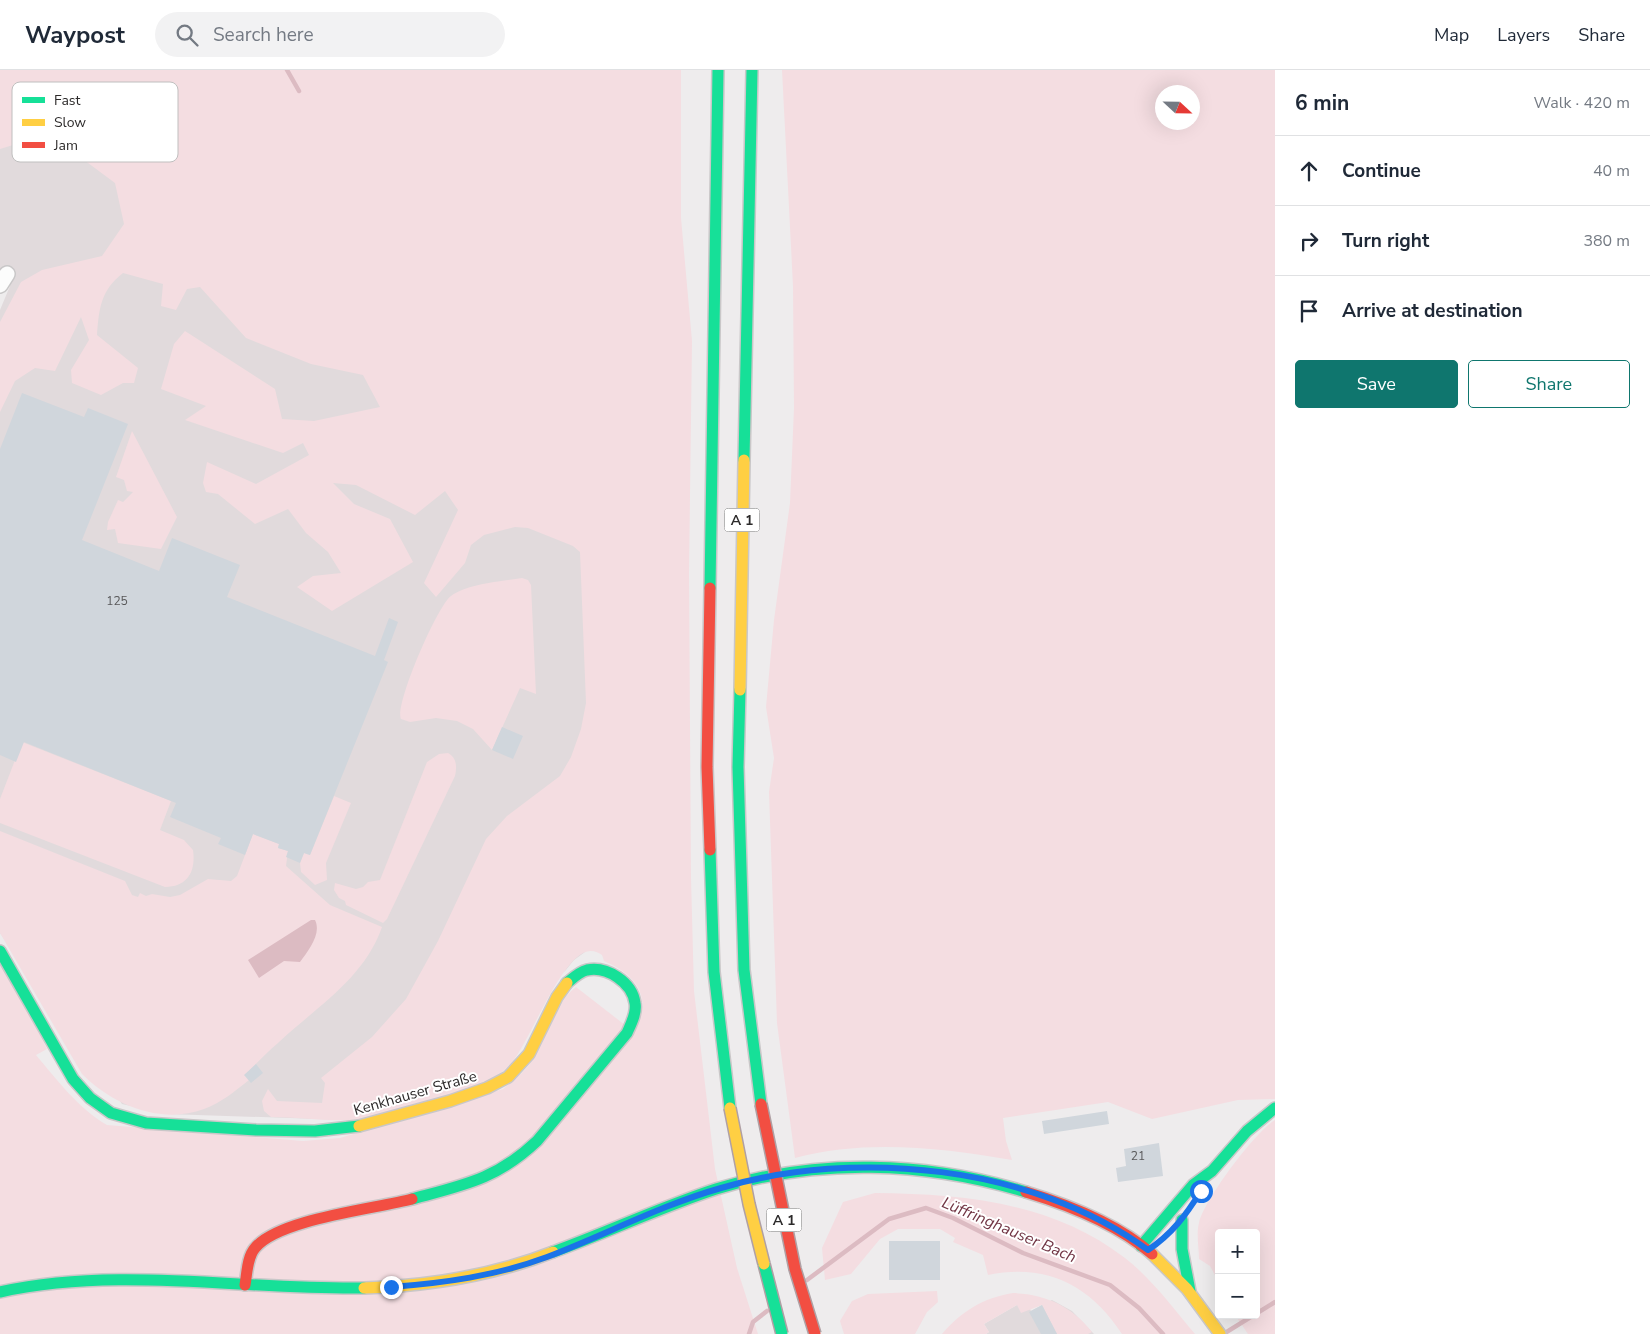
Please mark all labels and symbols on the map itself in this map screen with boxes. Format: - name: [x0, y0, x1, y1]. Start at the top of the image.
- legend: [12, 82, 178, 162]
- north arrow: [1155, 85, 1200, 130]
- text: Fast: [54, 91, 80, 110]
- text: Slow: [54, 113, 86, 132]
- text: Jam: [53, 136, 78, 155]
- road number: A 1: [724, 508, 760, 532]
- house number: 125: [106, 593, 128, 609]
- street label: Kenkhauser Straße: [351, 1066, 479, 1120]
- house number: 21: [1131, 1148, 1145, 1164]
- route start: [1190, 1180, 1213, 1203]
- water label: Lüffringhauser Bach: [938, 1192, 1080, 1268]
- road number: A 1: [766, 1208, 802, 1232]
- route end: [380, 1276, 403, 1299]

